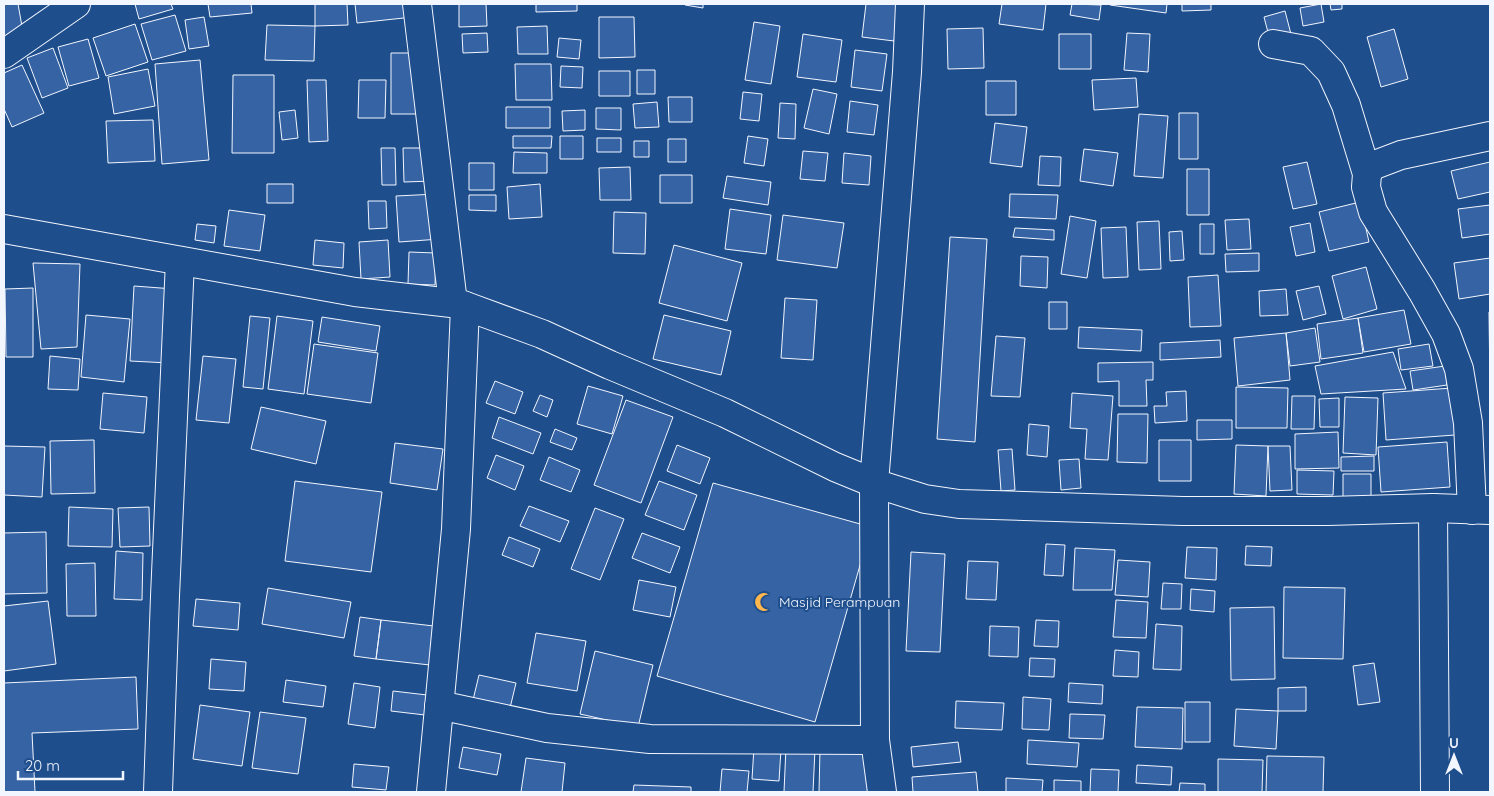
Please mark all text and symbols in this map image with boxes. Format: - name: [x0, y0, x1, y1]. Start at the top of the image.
- mosque icon: Masjid Perampuan: [753, 591, 775, 613]
- place label: Masjid Perampuan: [779, 593, 900, 611]
- north arrow: [1429, 731, 1479, 781]
- text: U: [1449, 734, 1459, 752]
- scale bar: [18, 748, 122, 780]
- text: 20 m: [25, 756, 60, 775]

